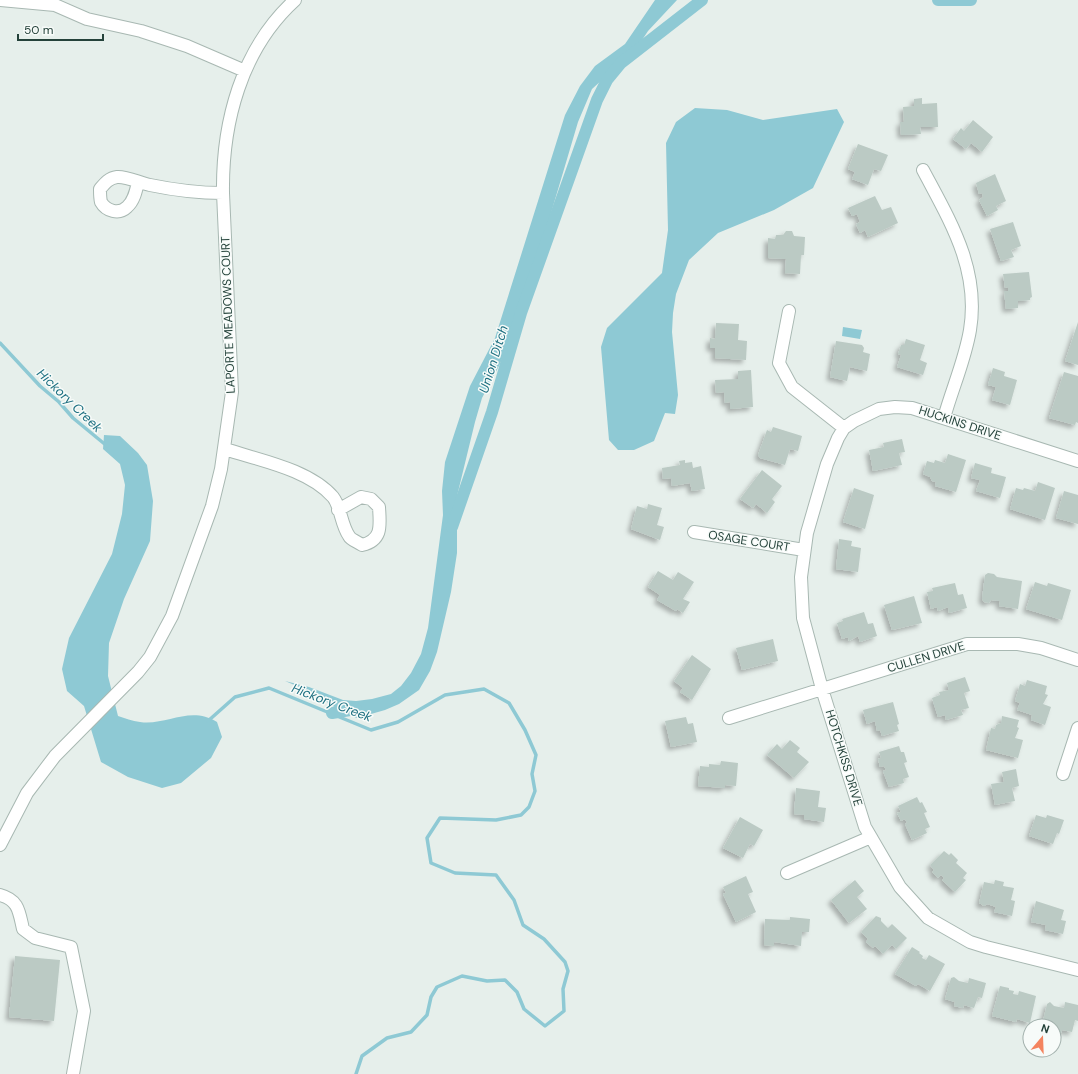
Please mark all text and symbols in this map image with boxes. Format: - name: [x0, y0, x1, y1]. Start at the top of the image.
- scale bar: [18, 16, 103, 42]
- text: 50 m: [24, 22, 53, 38]
- street label: LAPORTE MEADOWS COURT: [217, 236, 239, 394]
- water label: Union Ditch: [475, 323, 512, 395]
- water label: Hickory Creek: [33, 365, 106, 436]
- street label: HUCKINS DRIVE: [917, 402, 1004, 444]
- street label: OSAGE COURT: [707, 527, 791, 555]
- street label: CULLEN DRIVE: [885, 638, 967, 676]
- water label: Hickory Creek: [289, 679, 375, 726]
- street label: HOTCHKISS DRIVE: [822, 708, 866, 808]
- north arrow: [1022, 1018, 1062, 1058]
- text: N: [1039, 1021, 1051, 1036]

